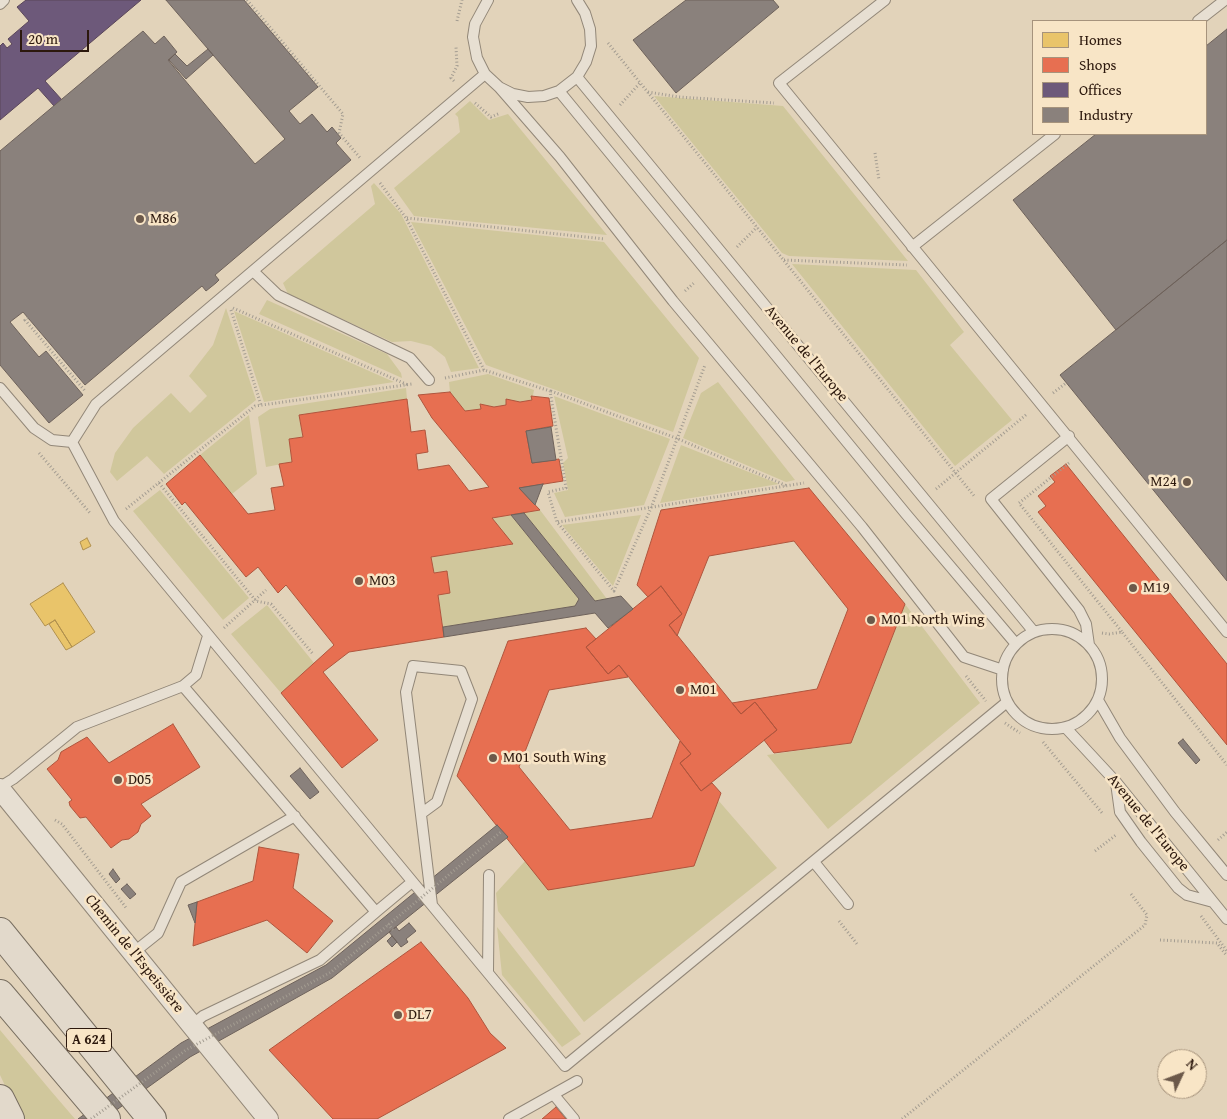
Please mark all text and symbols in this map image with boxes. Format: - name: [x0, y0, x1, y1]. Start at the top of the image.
- scale bar: [22, 20, 91, 52]
- legend: [1032, 20, 1207, 135]
- text: 20 m: [28, 28, 58, 49]
- text: Homes: [1079, 29, 1122, 50]
- text: Shops: [1079, 54, 1116, 75]
- text: Offices: [1079, 79, 1122, 100]
- text: Industry: [1079, 104, 1133, 125]
- place label: M86: [150, 210, 177, 228]
- marker: M86: [134, 213, 146, 225]
- street label: Avenue de l'Europe: [760, 302, 852, 406]
- place label: M24: [1150, 473, 1177, 491]
- marker: M24: [1181, 476, 1193, 488]
- place label: M03: [369, 572, 396, 590]
- marker: M03: [353, 575, 365, 587]
- place label: M19: [1143, 579, 1170, 597]
- marker: M19: [1127, 582, 1139, 594]
- place label: M01 North Wing: [881, 611, 985, 629]
- marker: M01 North Wing: [865, 614, 877, 626]
- place label: M01: [690, 681, 717, 699]
- marker: M01: [674, 684, 686, 696]
- place label: M01 South Wing: [503, 749, 606, 767]
- marker: M01 South Wing: [487, 752, 499, 764]
- place label: D05: [128, 771, 152, 789]
- street label: Avenue de l'Europe: [1103, 771, 1193, 875]
- marker: D05: [112, 774, 124, 786]
- street label: Chemin de l'Espeissière: [81, 891, 187, 1017]
- place label: DL7: [408, 1006, 432, 1024]
- marker: DL7: [392, 1009, 404, 1021]
- road number: A 624: [66, 1028, 112, 1052]
- north arrow: [1157, 1049, 1207, 1099]
- text: N: [1182, 1054, 1203, 1075]

